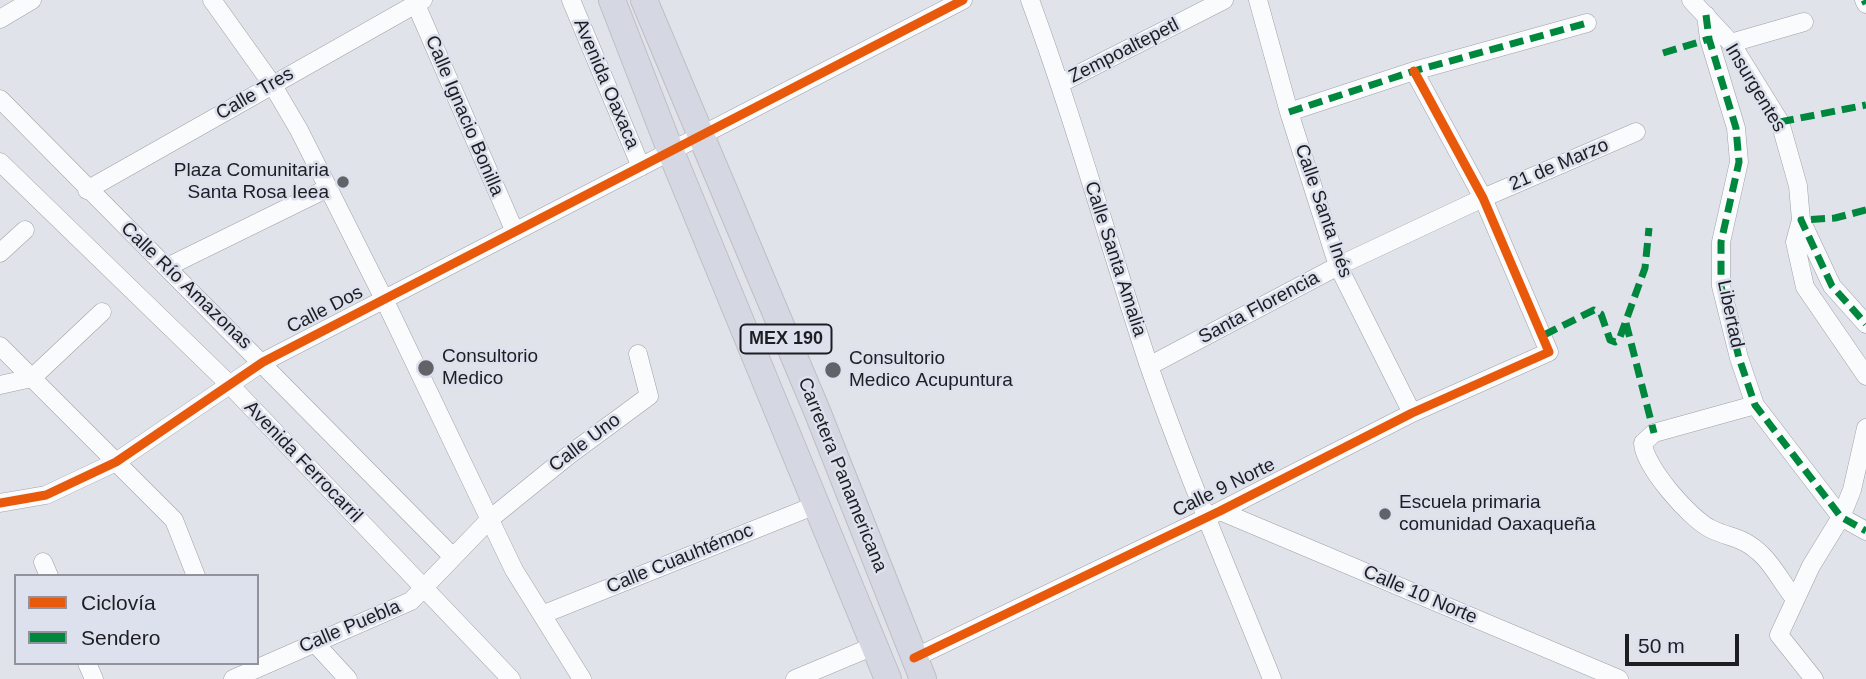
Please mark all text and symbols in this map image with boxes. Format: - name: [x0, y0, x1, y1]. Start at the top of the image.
- street label: Zempoaltepetl: [1065, 14, 1183, 88]
- street label: Avenida Oaxaca: [568, 16, 644, 152]
- street label: Calle Ignacio Bonilla: [420, 32, 508, 200]
- street label: Insurgentes: [1720, 40, 1790, 136]
- street label: Calle Tres: [212, 63, 298, 125]
- street label: 21 de Marzo: [1506, 134, 1612, 196]
- street label: Calle Santa Inés: [1290, 141, 1356, 281]
- place label: Plaza Comunitaria Santa Rosa Ieea: [174, 160, 329, 204]
- marker: Plaza Comunitaria Santa Rosa Ieea: [335, 174, 351, 190]
- street label: Calle Santa Amalia: [1079, 179, 1151, 339]
- street label: Calle Río Amazonas: [116, 218, 256, 354]
- street label: Santa Florencia: [1195, 267, 1323, 349]
- street label: Libertad: [1712, 278, 1748, 350]
- street label: Calle Dos: [283, 281, 367, 339]
- road number: MEX 190: [740, 324, 832, 354]
- place label: Consultorio Medico: [442, 346, 538, 390]
- place label: Consultorio Medico Acupuntura: [849, 348, 1013, 392]
- marker: Consultorio Medico: [416, 358, 436, 378]
- marker: Consultorio Medico Acupuntura: [823, 360, 843, 380]
- street label: Carretera Panamericana: [792, 374, 892, 576]
- street label: Avenida Ferrocarril: [239, 396, 367, 528]
- street label: Calle Uno: [545, 409, 625, 477]
- street label: Calle 9 Norte: [1169, 453, 1279, 523]
- place label: Escuela primaria comunidad Oaxaqueña: [1399, 492, 1595, 536]
- marker: Escuela primaria comunidad Oaxaqueña: [1377, 506, 1393, 522]
- street label: Calle Cuauhtémoc: [603, 519, 757, 599]
- street label: Calle 10 Norte: [1360, 561, 1480, 629]
- legend: [14, 574, 259, 665]
- text: Ciclovía: [81, 591, 156, 614]
- street label: Calle Puebla: [296, 595, 404, 659]
- scale bar: [1628, 620, 1742, 664]
- text: Sendero: [81, 626, 160, 649]
- text: 50 m: [1638, 634, 1685, 657]

